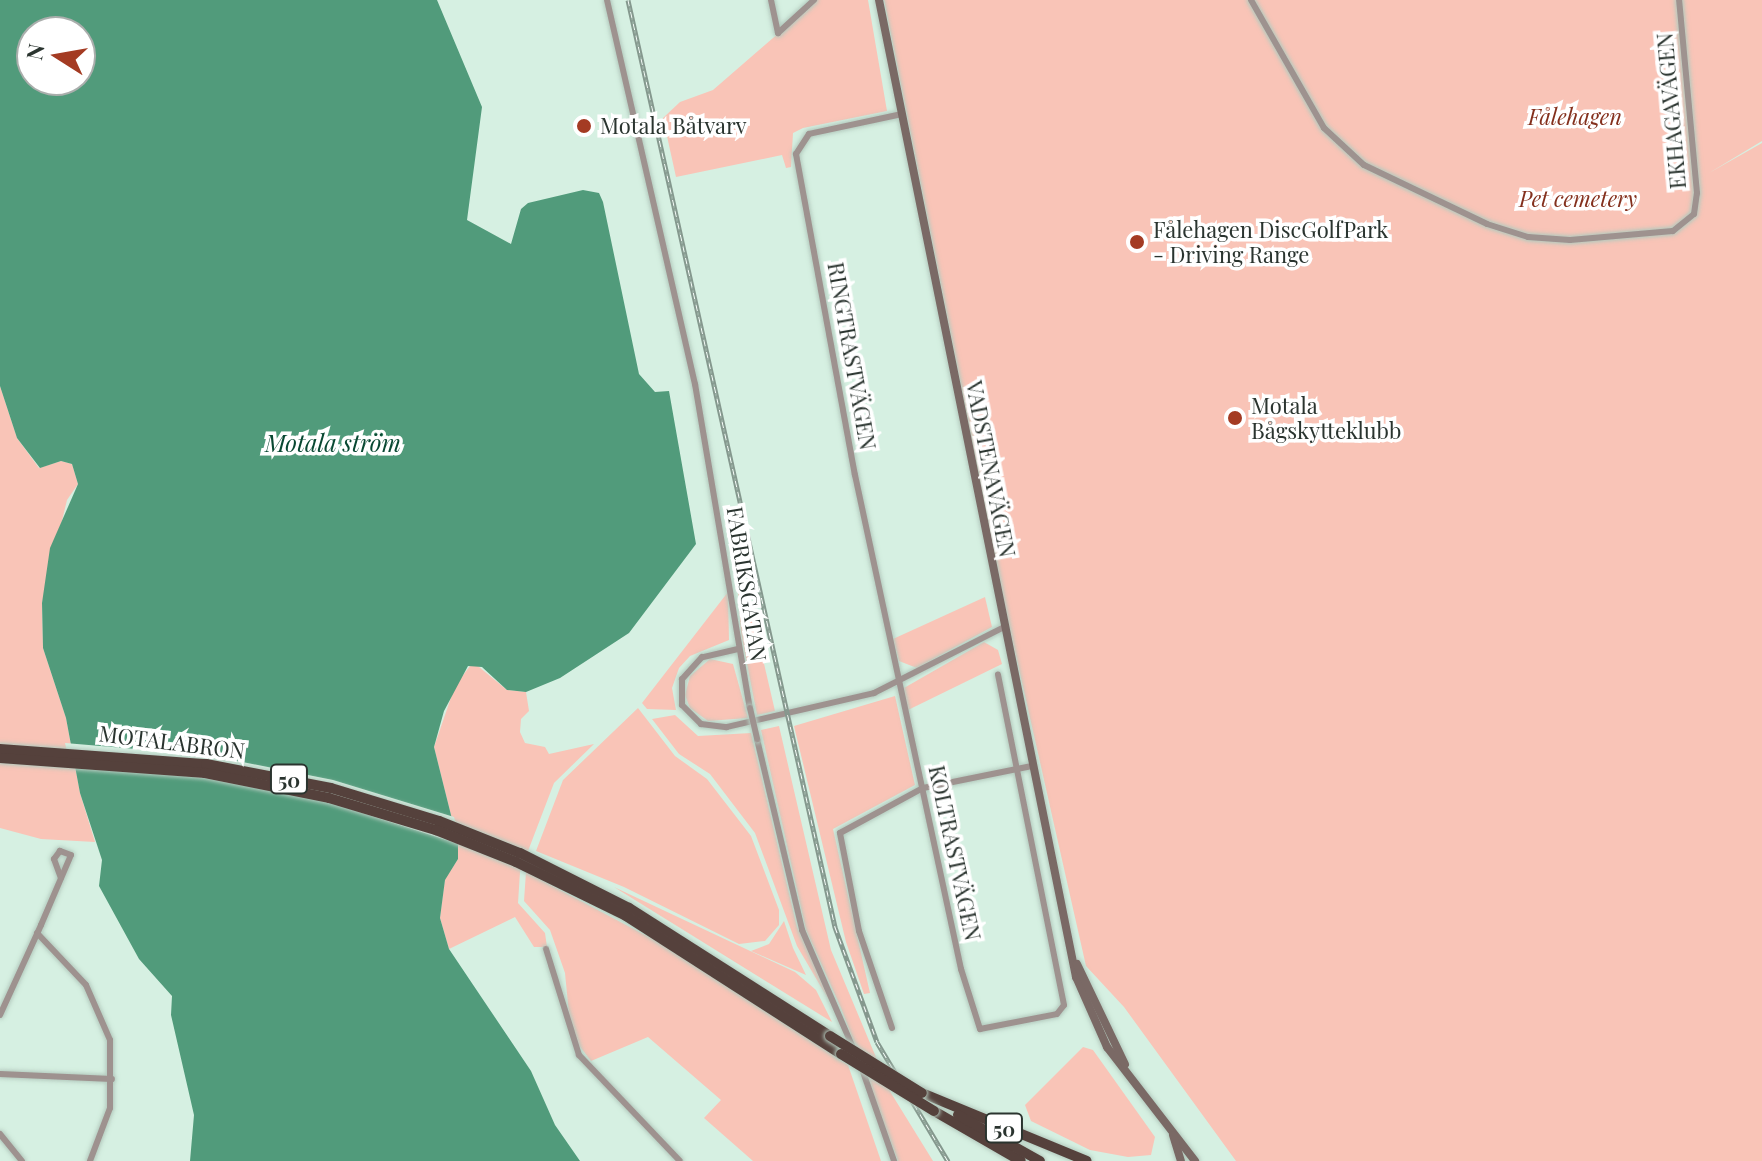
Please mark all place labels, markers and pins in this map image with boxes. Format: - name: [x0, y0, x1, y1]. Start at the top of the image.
- place label: Motala Båtvarv: [600, 113, 747, 139]
- marker: Motala Båtvarv: [575, 117, 593, 135]
- place label: Fålehagen DiscGolfPark - Driving Range: [1153, 216, 1388, 268]
- marker: Fålehagen DiscGolfPark - Driving Range: [1128, 233, 1146, 251]
- place label: Motala Bågskytteklubb: [1251, 392, 1401, 444]
- marker: Motala Bågskytteklubb: [1226, 409, 1244, 427]

